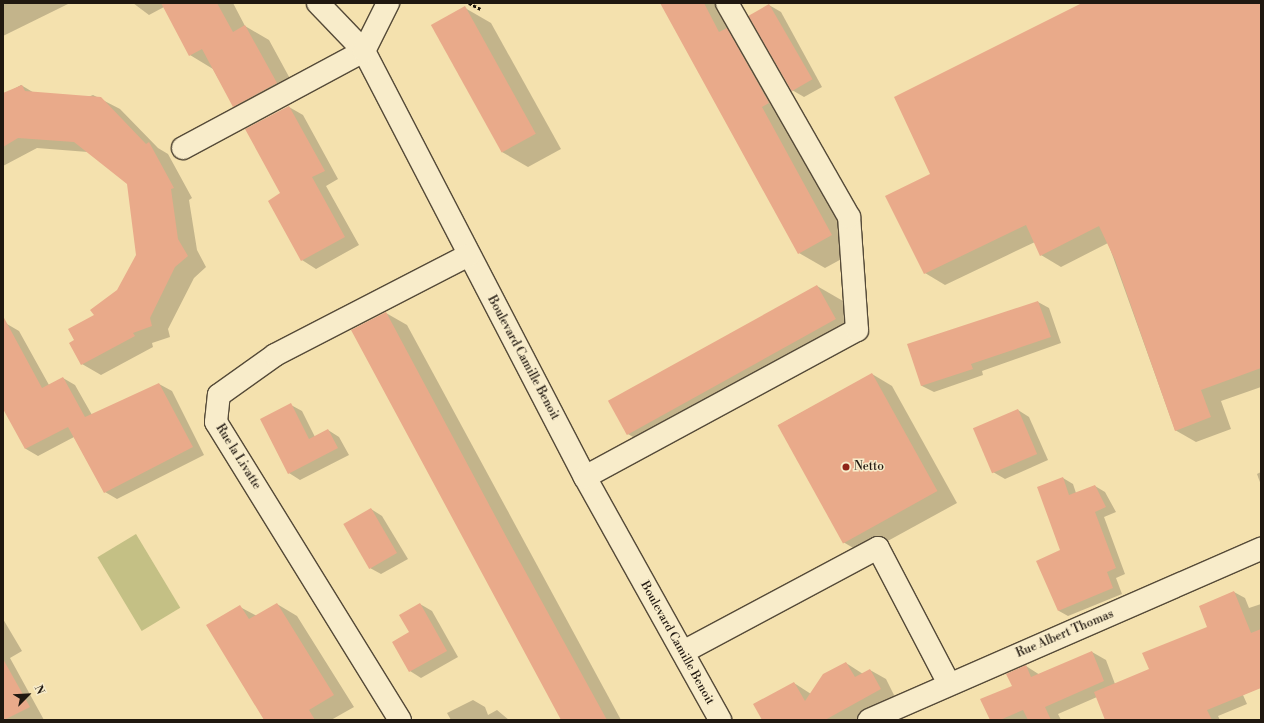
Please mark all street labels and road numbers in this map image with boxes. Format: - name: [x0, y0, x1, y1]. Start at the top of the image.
- street label: Boulevard Camille Benoit: [484, 293, 562, 423]
- street label: Rue la Livatte: [212, 422, 264, 492]
- street label: Boulevard Camille Benoit: [637, 579, 717, 707]
- street label: Rue Albert Thomas: [1014, 607, 1116, 661]

